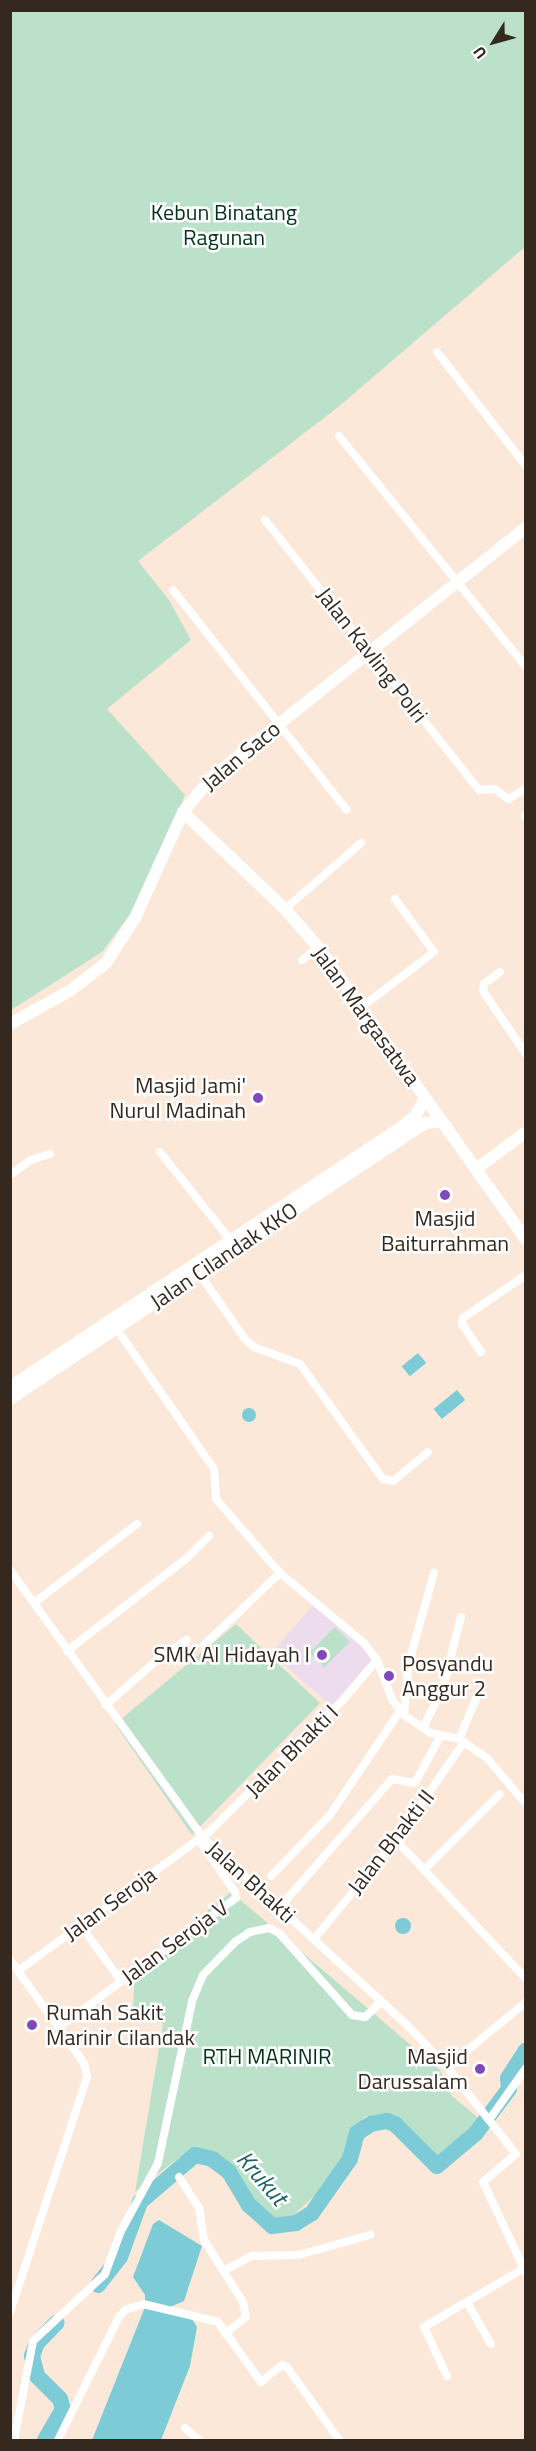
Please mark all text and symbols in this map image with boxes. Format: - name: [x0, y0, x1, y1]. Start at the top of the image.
- north arrow: [464, 12, 524, 72]
- text: U: [467, 41, 492, 64]
- park label: Kebun Binatang Ragunan: [151, 199, 297, 250]
- street label: Jalan Kavling Polri: [311, 582, 433, 728]
- street label: Jalan Saco: [196, 716, 286, 796]
- street label: Jalan Margasatwa: [307, 941, 425, 1091]
- place label: Masjid Jami' Nurul Madinah: [110, 1072, 246, 1124]
- marker: Masjid Jami' Nurul Madinah: [251, 1091, 265, 1105]
- marker: Masjid Baiturrahman: [438, 1188, 452, 1202]
- street label: Jalan Cilandak KKO: [145, 1197, 303, 1315]
- place label: Masjid Baiturrahman: [381, 1205, 509, 1256]
- place label: SMK Al Hidayah I: [153, 1642, 310, 1668]
- marker: SMK Al Hidayah I: [315, 1648, 329, 1662]
- place label: Posyandu Anggur 2: [402, 1650, 493, 1702]
- marker: Posyandu Anggur 2: [380, 1667, 398, 1685]
- street label: Jalan Bhakti I: [240, 1699, 344, 1803]
- street label: Jalan Bhakti II: [342, 1785, 440, 1899]
- street label: Jalan Bhakti: [201, 1836, 301, 1928]
- street label: Jalan Seroja: [59, 1862, 161, 1946]
- street label: Jalan Seroja V: [116, 1894, 234, 1990]
- place label: Rumah Sakit Marinir Cilandak: [46, 1999, 195, 2050]
- marker: Rumah Sakit Marinir Cilandak: [23, 2016, 41, 2034]
- place label: Masjid Darussalam: [358, 2043, 468, 2094]
- park label: RTH MARINIR: [203, 2044, 331, 2070]
- marker: Masjid Darussalam: [473, 2062, 487, 2076]
- water label: Krukut: [231, 2145, 293, 2211]

